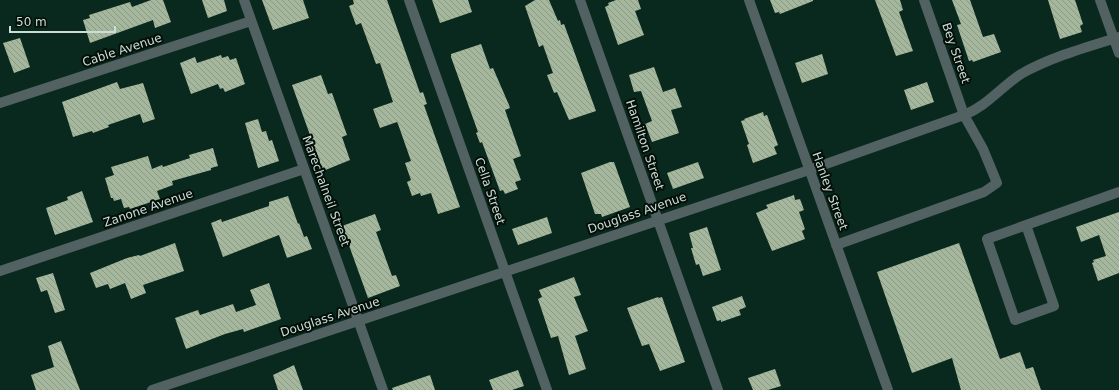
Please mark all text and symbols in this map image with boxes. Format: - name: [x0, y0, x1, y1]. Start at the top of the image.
- scale bar: [10, 8, 115, 34]
- text: 50 m: [16, 15, 47, 29]
- street label: Bey Street: [939, 21, 973, 85]
- street label: Cable Avenue: [81, 31, 163, 69]
- street label: Hamilton Street: [623, 98, 667, 192]
- street label: Marechalneil Street: [299, 134, 353, 248]
- street label: Hanley Street: [809, 150, 851, 232]
- street label: Cella Street: [472, 156, 508, 227]
- street label: Zanone Avenue: [101, 186, 195, 230]
- street label: Douglass Avenue: [586, 190, 688, 236]
- street label: Douglass Avenue: [279, 294, 381, 340]

